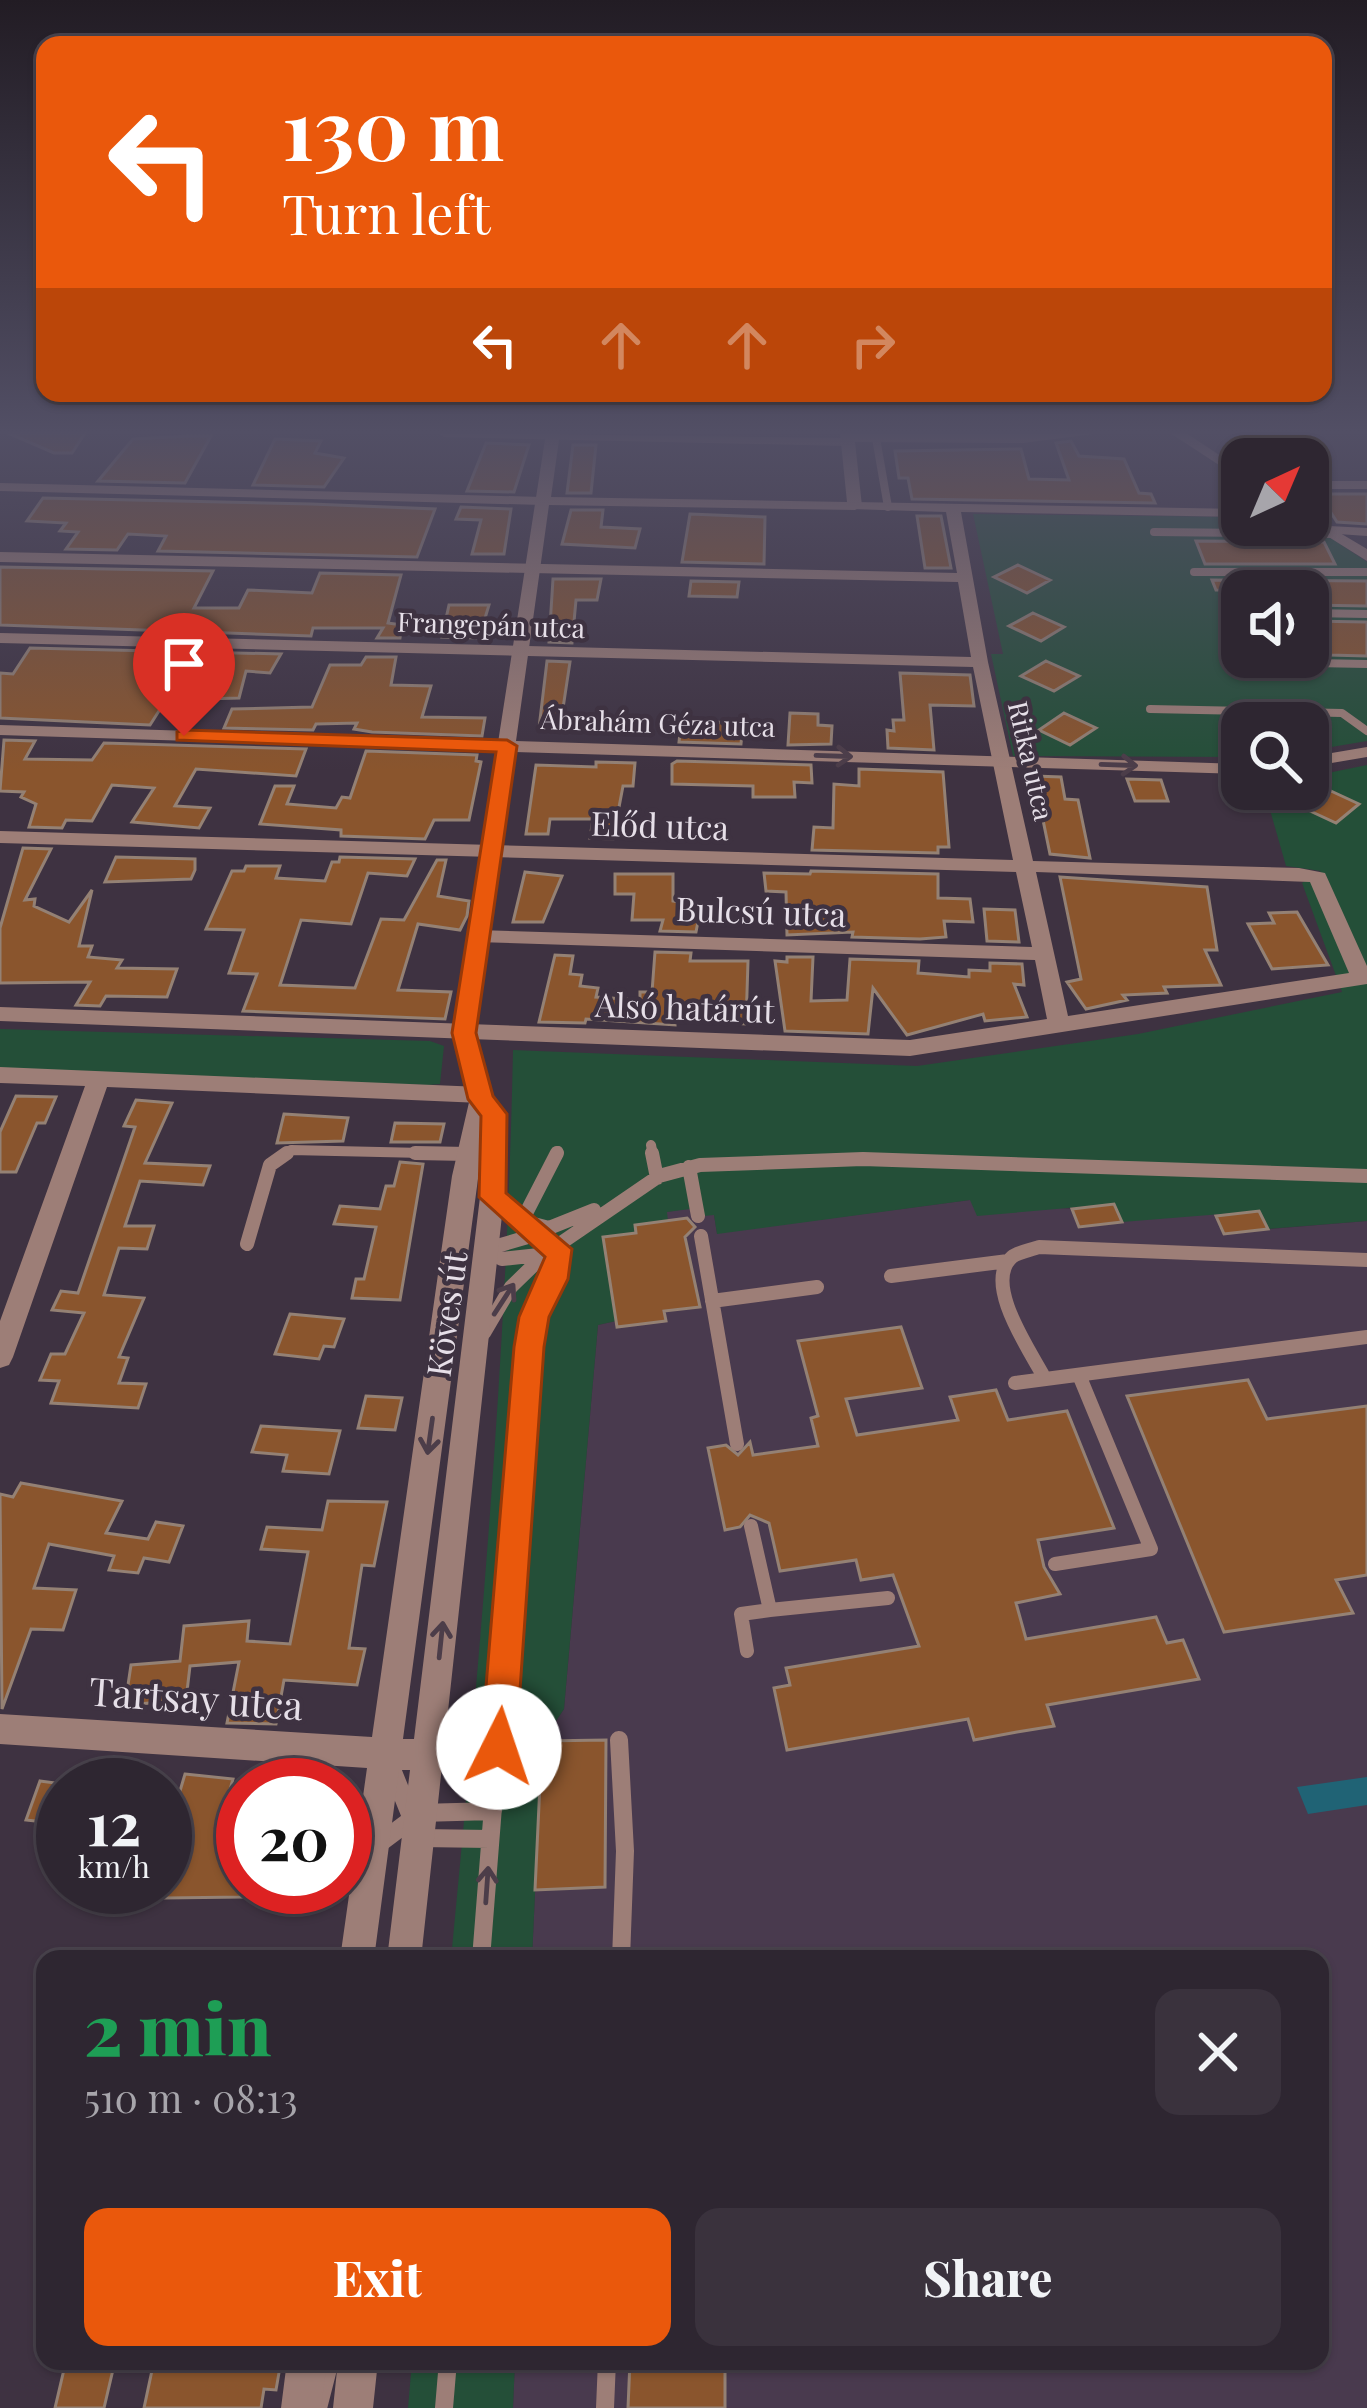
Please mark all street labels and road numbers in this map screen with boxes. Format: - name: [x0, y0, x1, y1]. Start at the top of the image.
- street label: Frangepán utca: [396, 603, 586, 645]
- street label: Ritka utca: [1001, 697, 1063, 824]
- street label: Ábrahám Géza utca: [539, 700, 777, 744]
- street label: Előd utca: [590, 800, 730, 848]
- street label: Bulcsú utca: [675, 885, 848, 935]
- street label: Alsó határút: [593, 981, 777, 1031]
- street label: Köves út: [414, 1247, 476, 1379]
- street label: Tartsay utca: [88, 1664, 305, 1730]

